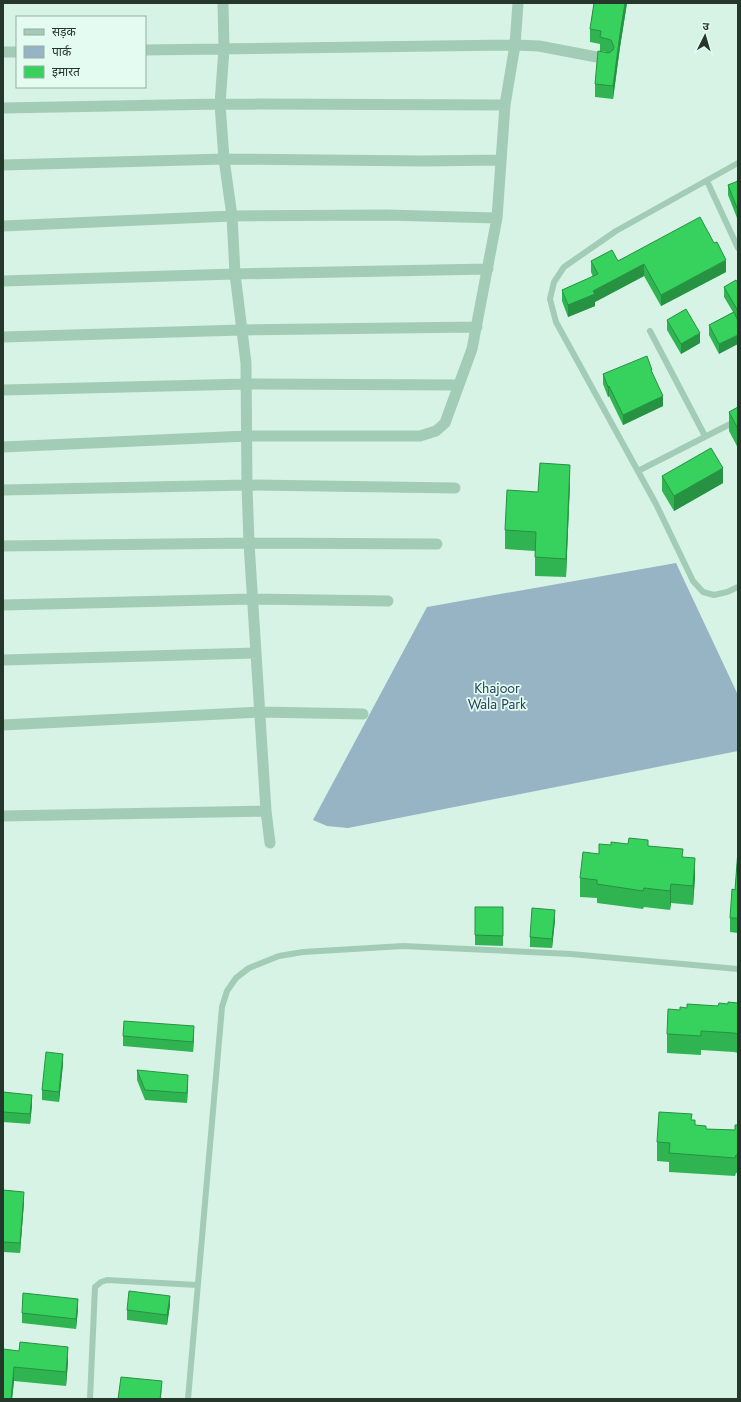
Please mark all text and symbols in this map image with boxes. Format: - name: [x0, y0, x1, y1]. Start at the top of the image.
- legend: [16, 16, 146, 88]
- north arrow: [685, 16, 725, 56]
- text: उ: [702, 18, 710, 34]
- text: सड़क: [52, 23, 77, 41]
- text: पार्क: [52, 43, 72, 61]
- text: इमारत: [52, 63, 81, 81]
- park label: Khajoor Wala Park: [468, 678, 527, 714]

